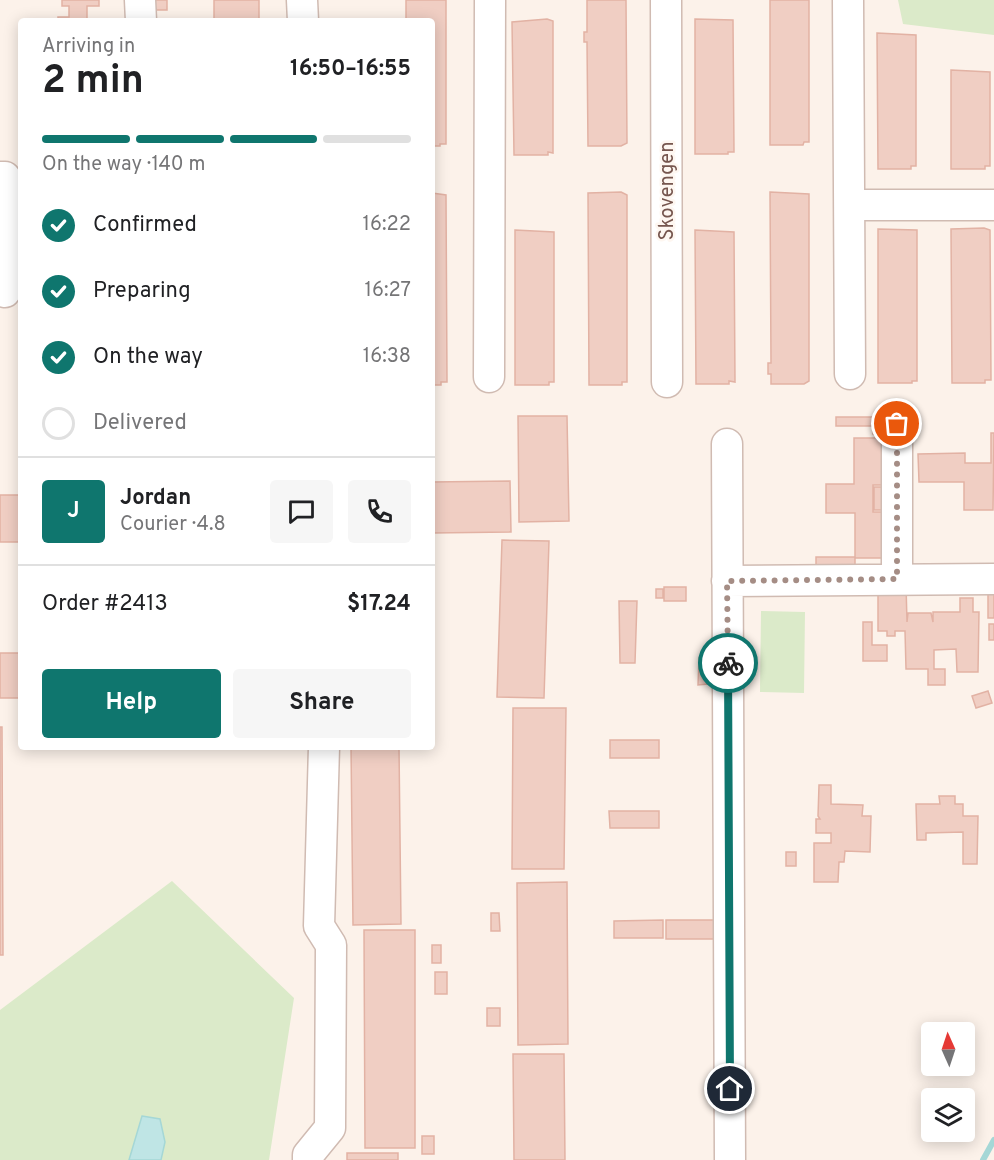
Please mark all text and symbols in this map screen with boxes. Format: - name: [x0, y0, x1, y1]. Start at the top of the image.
- text: Arriving in: [42, 34, 135, 60]
- text: 16:50–16:55: [290, 56, 411, 83]
- text: 2 min: [42, 58, 144, 107]
- street label: Skovengen: [655, 141, 681, 241]
- text: On the way · 140 m: [42, 152, 205, 178]
- icon: check: [42, 209, 75, 242]
- text: Confirmed: [93, 212, 197, 239]
- text: 16:22: [363, 212, 411, 238]
- icon: check: [42, 275, 75, 308]
- text: Preparing: [93, 278, 191, 305]
- text: 16:27: [365, 278, 411, 304]
- icon: check: [42, 341, 75, 374]
- text: On the way: [93, 344, 203, 371]
- text: 16:38: [363, 344, 411, 370]
- pin: [871, 398, 922, 449]
- icon: bag: [880, 407, 913, 440]
- text: Delivered: [93, 410, 187, 437]
- button: chat: [270, 480, 333, 543]
- button: phone: [348, 480, 411, 543]
- text: Jordan: [120, 485, 191, 512]
- text: J: [67, 498, 80, 525]
- text: Courier · 4.8: [120, 512, 226, 538]
- text: Order #2413: [42, 591, 168, 618]
- text: $17.24: [347, 591, 411, 618]
- courier: [698, 633, 758, 693]
- icon: bike: [712, 647, 745, 680]
- button: Help: [42, 669, 221, 738]
- button: Share: [233, 669, 411, 738]
- north arrow: [921, 1022, 975, 1076]
- map controls: [921, 1022, 975, 1142]
- pin: [704, 1063, 755, 1114]
- icon: home: [713, 1072, 746, 1105]
- button: layers: [921, 1088, 975, 1142]

